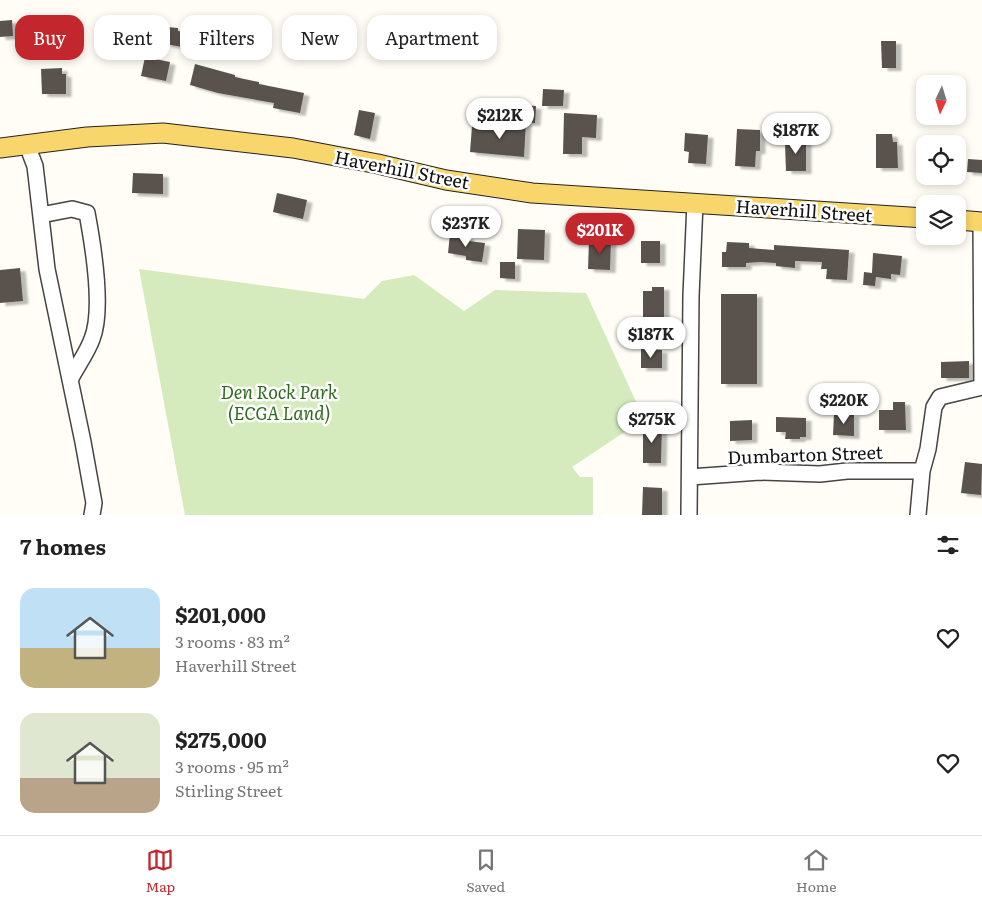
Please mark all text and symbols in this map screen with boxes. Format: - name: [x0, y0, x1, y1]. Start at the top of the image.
- chip: Buy: [15, 15, 84, 60]
- chip: Rent: [94, 15, 170, 60]
- chip: Filters: [180, 15, 272, 60]
- chip: New: [282, 15, 357, 60]
- chip: Apartment: [367, 15, 497, 60]
- north arrow: [916, 75, 966, 125]
- map controls: [916, 75, 966, 245]
- pin: $212K: [465, 98, 535, 140]
- text: $212K: [477, 102, 523, 126]
- pin: $187K: [761, 112, 831, 155]
- text: $187K: [773, 117, 819, 141]
- button: locate: [916, 135, 966, 185]
- street label: Haverhill Street: [332, 143, 472, 195]
- street label: Haverhill Street: [735, 192, 874, 228]
- button: layers: [916, 195, 966, 245]
- pin: $237K: [431, 206, 501, 248]
- text: $237K: [442, 210, 490, 234]
- pin: $201K: [565, 212, 635, 255]
- text: $201K: [576, 217, 624, 241]
- pin: $187K: [616, 316, 686, 359]
- text: $187K: [628, 321, 674, 345]
- park label: Den Rock Park (ECGA Land): [220, 378, 338, 426]
- pin: $220K: [809, 382, 879, 425]
- text: $220K: [819, 387, 869, 411]
- pin: $275K: [617, 402, 687, 444]
- text: $275K: [628, 406, 676, 430]
- street label: Dumbarton Street: [727, 438, 884, 470]
- text: 7 homes: [20, 530, 106, 561]
- icon: filters: [934, 531, 962, 559]
- text: $201,000: [175, 598, 266, 629]
- icon: home: [60, 608, 120, 668]
- icon: heart: [934, 624, 962, 652]
- text: 3 rooms · 83 m²: [175, 629, 290, 653]
- text: Haverhill Street: [175, 653, 297, 677]
- text: $275,000: [175, 723, 267, 754]
- icon: home: [60, 733, 120, 793]
- icon: heart: [934, 749, 962, 777]
- text: 3 rooms · 95 m²: [175, 754, 289, 778]
- text: Stirling Street: [175, 778, 283, 802]
- tab: Map: [145, 846, 175, 896]
- tab: Saved: [466, 846, 505, 896]
- tab: Home: [796, 846, 837, 896]

